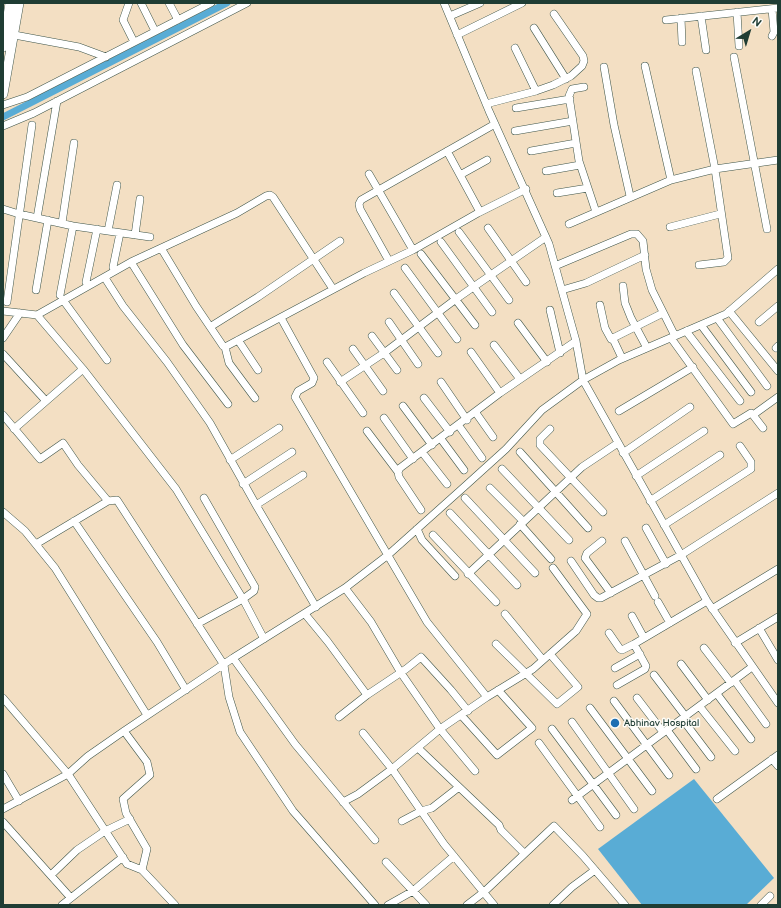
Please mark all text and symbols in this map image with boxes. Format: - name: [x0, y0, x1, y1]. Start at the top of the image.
- north arrow: [729, 12, 769, 52]
- text: N: [749, 14, 764, 30]
- marker: Abhinav Hospital: [609, 717, 621, 729]
- place label: Abhinav Hospital: [624, 717, 699, 729]

